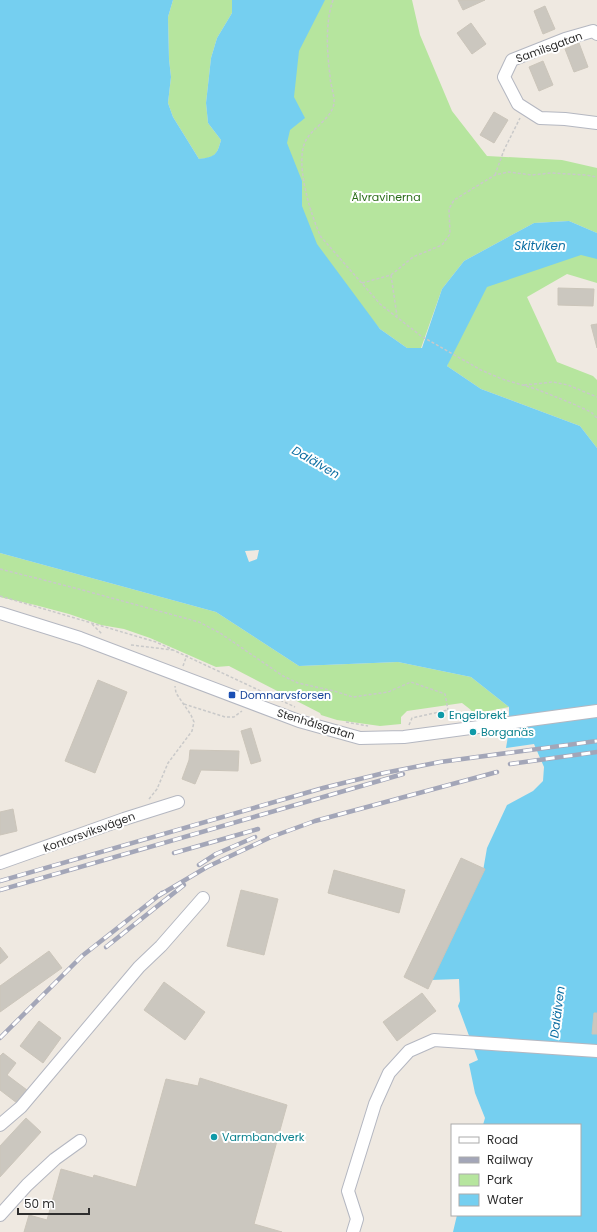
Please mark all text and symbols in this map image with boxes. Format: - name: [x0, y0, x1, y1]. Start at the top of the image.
- street label: Samilsgatan: [513, 28, 585, 66]
- park label: Älvravinerna: [351, 189, 421, 205]
- water label: Skitviken: [514, 237, 566, 254]
- water label: Dalälven: [289, 442, 343, 482]
- place label: Domnarvsforsen: [240, 687, 331, 703]
- marker: Domnarvsforsen: [227, 690, 237, 700]
- street label: Stenhålsgatan: [275, 705, 357, 743]
- place label: Engelbrekt: [449, 707, 507, 723]
- marker: Engelbrekt: [436, 710, 446, 720]
- place label: Borganäs: [481, 724, 534, 740]
- marker: Borganäs: [468, 727, 478, 737]
- street label: Kontorsviksvägen: [41, 808, 137, 856]
- water label: Dalälven: [545, 985, 569, 1039]
- legend: [451, 1124, 581, 1216]
- place label: Varmbandverk: [222, 1129, 305, 1145]
- text: Road: [487, 1131, 518, 1148]
- marker: Varmbandverk: [209, 1132, 219, 1142]
- text: Railway: [487, 1151, 533, 1168]
- text: Park: [487, 1171, 514, 1188]
- scale bar: [18, 1190, 89, 1216]
- text: Water: [487, 1191, 524, 1208]
- text: 50 m: [24, 1195, 55, 1212]

